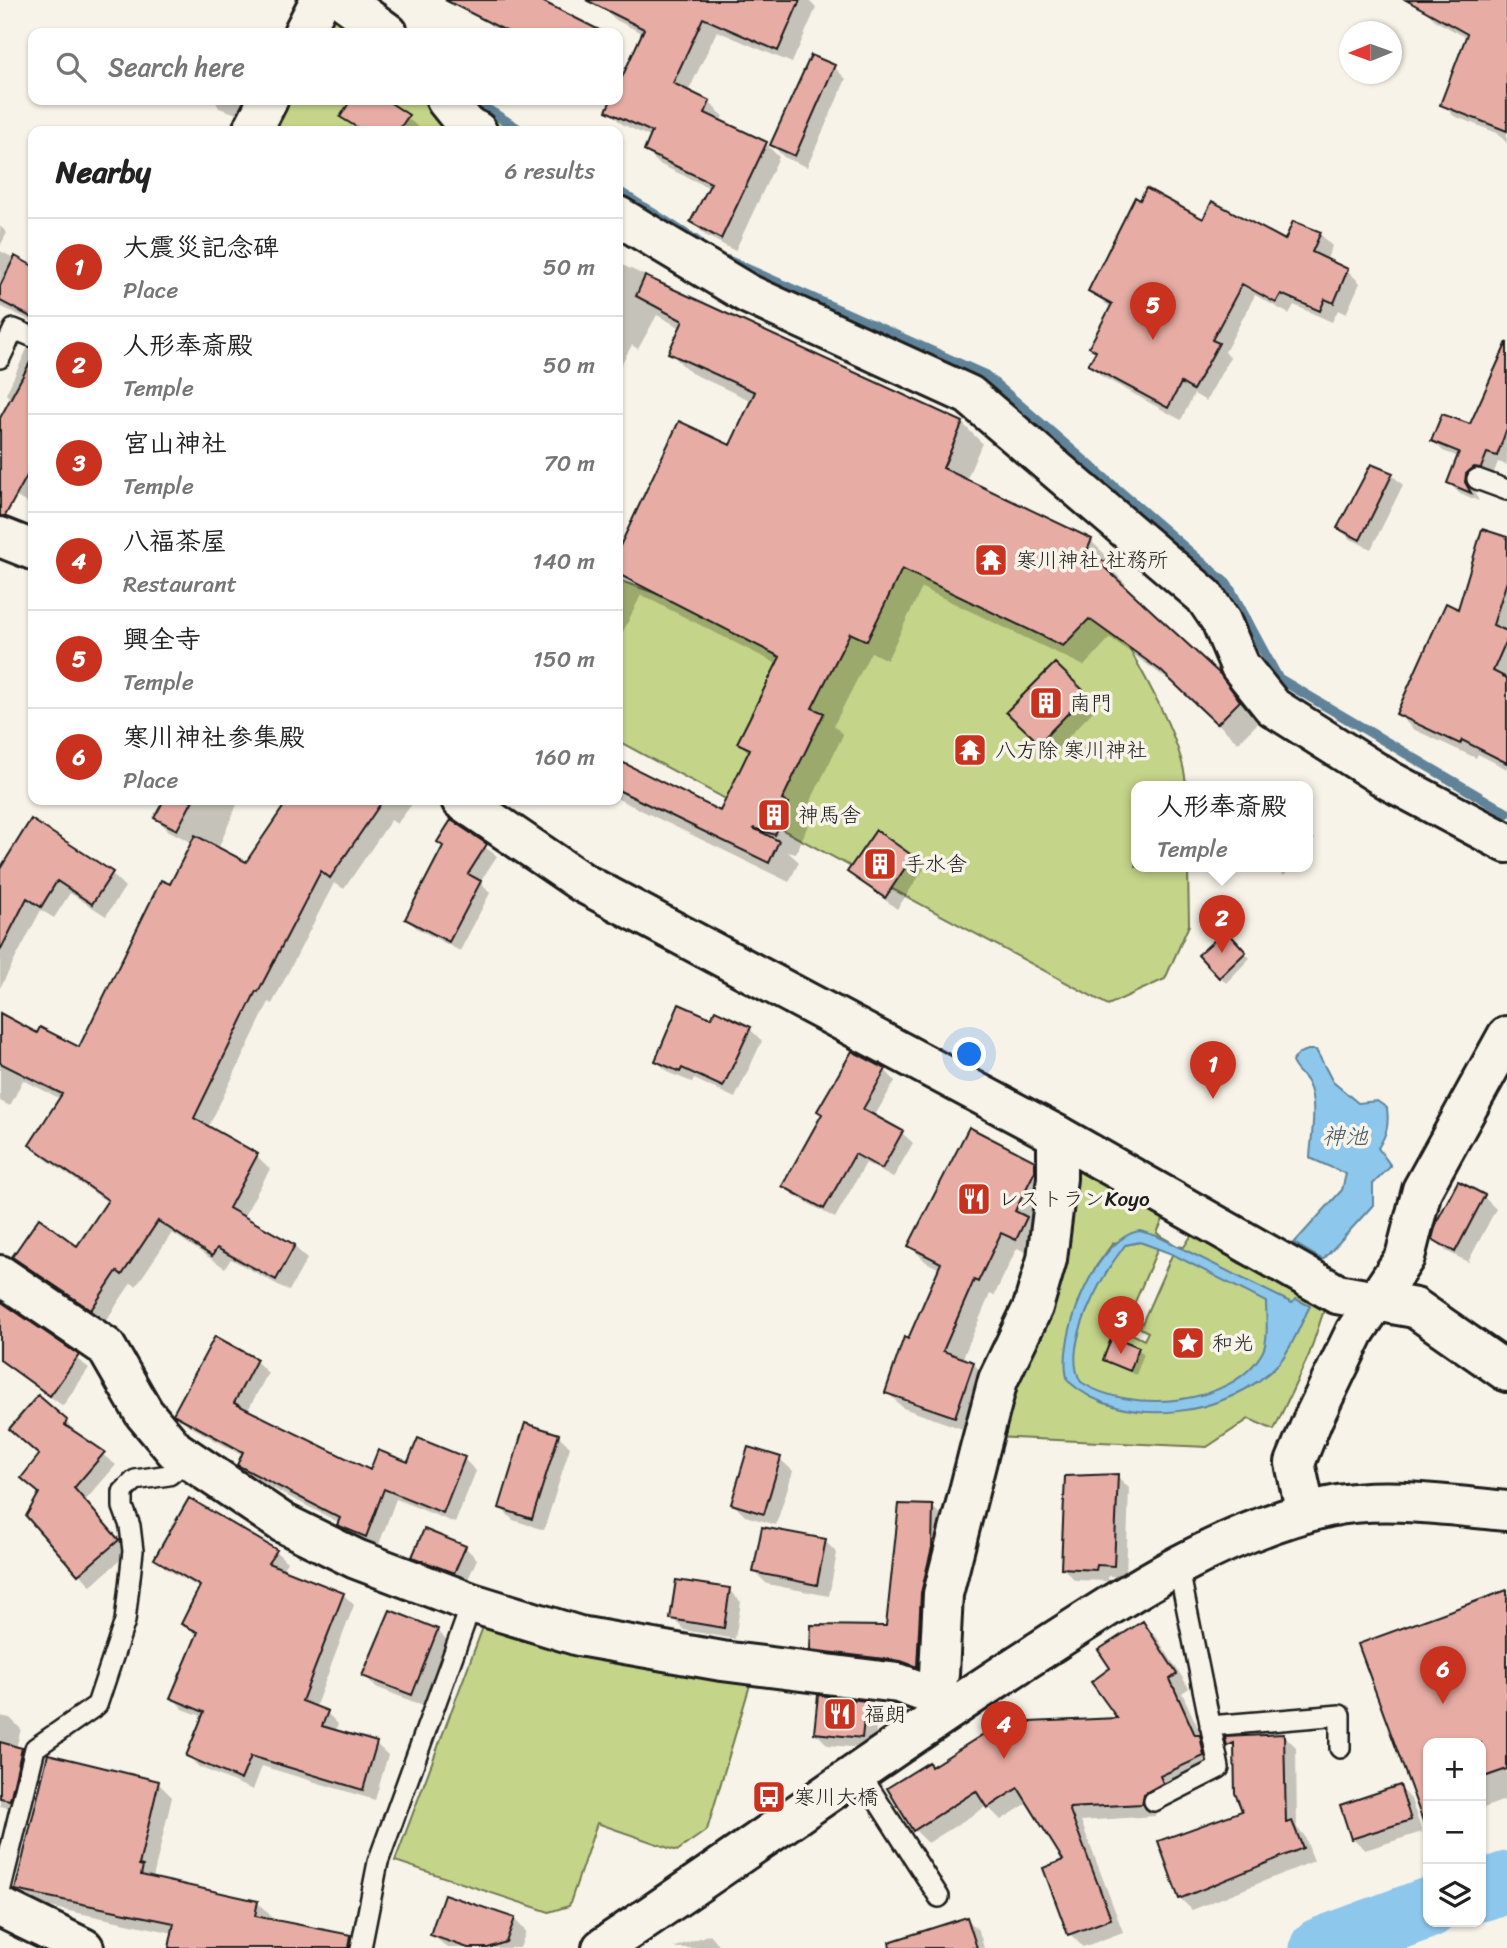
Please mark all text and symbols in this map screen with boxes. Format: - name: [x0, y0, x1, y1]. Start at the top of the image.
- north arrow: [1339, 21, 1402, 84]
- search box: [28, 28, 623, 105]
- text: Search here: [108, 44, 245, 90]
- icon: search: [52, 48, 90, 86]
- text: Nearby: [56, 145, 151, 199]
- text: 6 results: [505, 151, 595, 192]
- text: 大震災記念碑: [123, 224, 279, 270]
- text: 1: [74, 247, 84, 288]
- text: 50 m: [543, 247, 595, 288]
- text: Place: [123, 270, 178, 311]
- pin: 5: [1130, 282, 1176, 340]
- text: 人形奉斎殿: [123, 322, 253, 368]
- text: 2: [72, 345, 86, 386]
- text: 50 m: [543, 345, 595, 386]
- text: Temple: [123, 368, 194, 409]
- text: 宮山神社: [123, 420, 227, 466]
- text: 3: [73, 443, 85, 484]
- text: 70 m: [544, 443, 595, 484]
- text: Temple: [123, 466, 194, 507]
- text: 八福茶屋: [123, 518, 227, 564]
- text: 4: [72, 541, 86, 582]
- text: 140 m: [533, 541, 595, 582]
- temple icon: 寒川神社 社務所: [972, 541, 1010, 579]
- place label: 寒川神社 社務所: [1016, 541, 1168, 579]
- text: Restaurant: [123, 564, 237, 605]
- text: 興全寺: [123, 616, 201, 662]
- text: 5: [72, 639, 86, 680]
- text: 150 m: [533, 639, 595, 680]
- text: Temple: [123, 662, 194, 703]
- building icon: 南門: [1027, 684, 1065, 722]
- place label: 南門: [1070, 684, 1112, 722]
- text: 寒川神社参集殿: [123, 714, 305, 760]
- temple icon: 八方除 寒川神社: [951, 731, 989, 769]
- place label: 八方除 寒川神社: [995, 731, 1147, 769]
- text: 6: [72, 737, 86, 778]
- text: 160 m: [534, 737, 595, 778]
- text: Place: [123, 760, 178, 801]
- popup: [1131, 781, 1313, 872]
- text: 人形奉斎殿: [1157, 783, 1287, 829]
- building icon: 神馬舎: [755, 796, 793, 834]
- place label: 神馬舎: [798, 796, 861, 834]
- text: Temple: [1157, 829, 1228, 870]
- building icon: 手水舎: [861, 845, 899, 883]
- place label: 手水舎: [904, 845, 967, 883]
- pin: 2: [1199, 895, 1245, 953]
- your location: [952, 1037, 986, 1071]
- pin: 1: [1190, 1041, 1236, 1099]
- water label: 神池: [1322, 1116, 1369, 1157]
- restaurant icon: レストランKoyo: [955, 1180, 993, 1218]
- place label: レストランKoyo: [998, 1180, 1150, 1218]
- pin: 3: [1098, 1296, 1144, 1354]
- place icon: 和光: [1169, 1324, 1207, 1362]
- place label: 和光: [1212, 1324, 1254, 1362]
- pin: 6: [1420, 1646, 1466, 1704]
- restaurant icon: 福朗: [821, 1695, 859, 1733]
- place label: 福朗: [864, 1695, 906, 1733]
- pin: 4: [981, 1701, 1027, 1759]
- map controls: [1423, 1738, 1486, 1927]
- button: +: [1423, 1738, 1486, 1801]
- bus stop icon: 寒川大橋: [750, 1778, 788, 1816]
- place label: 寒川大橋: [794, 1778, 878, 1816]
- button: −: [1423, 1801, 1486, 1864]
- button: layers: [1423, 1864, 1486, 1927]

